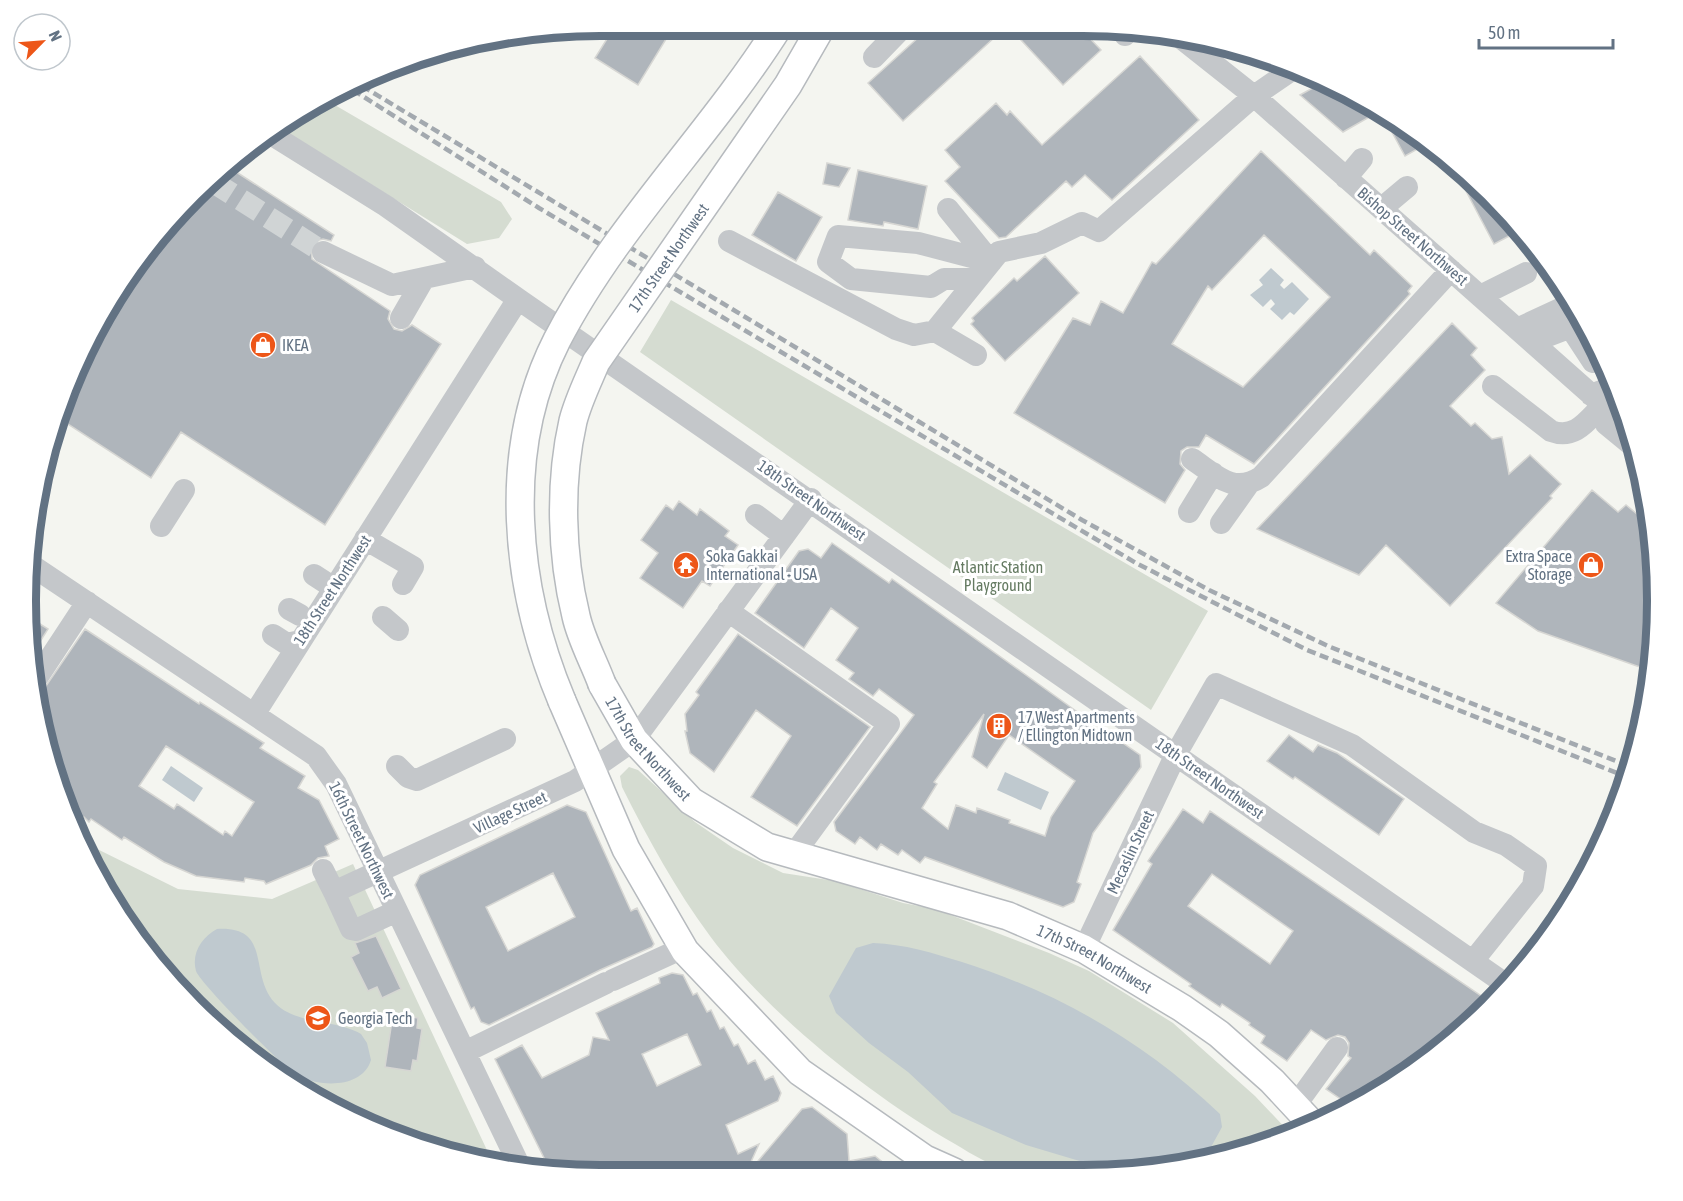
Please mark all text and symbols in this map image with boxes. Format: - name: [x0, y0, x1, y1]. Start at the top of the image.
- north arrow: [12, 12, 72, 72]
- scale bar: [1479, 12, 1612, 50]
- text: 50 m: [1488, 22, 1520, 43]
- text: N: [45, 28, 66, 44]
- street label: Bishop Street Northwest: [1354, 183, 1472, 290]
- street label: 17th Street Northwest: [625, 200, 712, 315]
- shop icon: IKEA: [248, 330, 278, 360]
- place label: IKEA: [282, 336, 309, 354]
- street label: 18th Street Northwest: [755, 456, 870, 544]
- street label: 18th Street Northwest: [290, 531, 375, 648]
- place label: Soka Gakkai International - USA: [706, 547, 817, 583]
- place label: Extra Space Storage: [1505, 547, 1572, 584]
- temple icon: Soka Gakkai International - USA: [671, 550, 701, 580]
- shop icon: Extra Space Storage: [1576, 550, 1606, 580]
- park label: Atlantic Station Playground: [953, 558, 1043, 595]
- street label: 17th Street Northwest: [602, 693, 695, 804]
- place label: 17 West Apartments / Ellington Midtown: [1018, 708, 1135, 745]
- building icon: 17 West Apartments / Ellington Midtown: [984, 711, 1014, 741]
- street label: 18th Street Northwest: [1153, 734, 1268, 822]
- street label: 16th Street Northwest: [326, 779, 398, 902]
- street label: Village Street: [471, 787, 550, 838]
- street label: Mecaslin Street: [1103, 807, 1157, 897]
- street label: 17th Street Northwest: [1034, 921, 1155, 997]
- school or university icon: Georgia Tech: [303, 1003, 333, 1033]
- place label: Georgia Tech: [338, 1009, 413, 1028]

